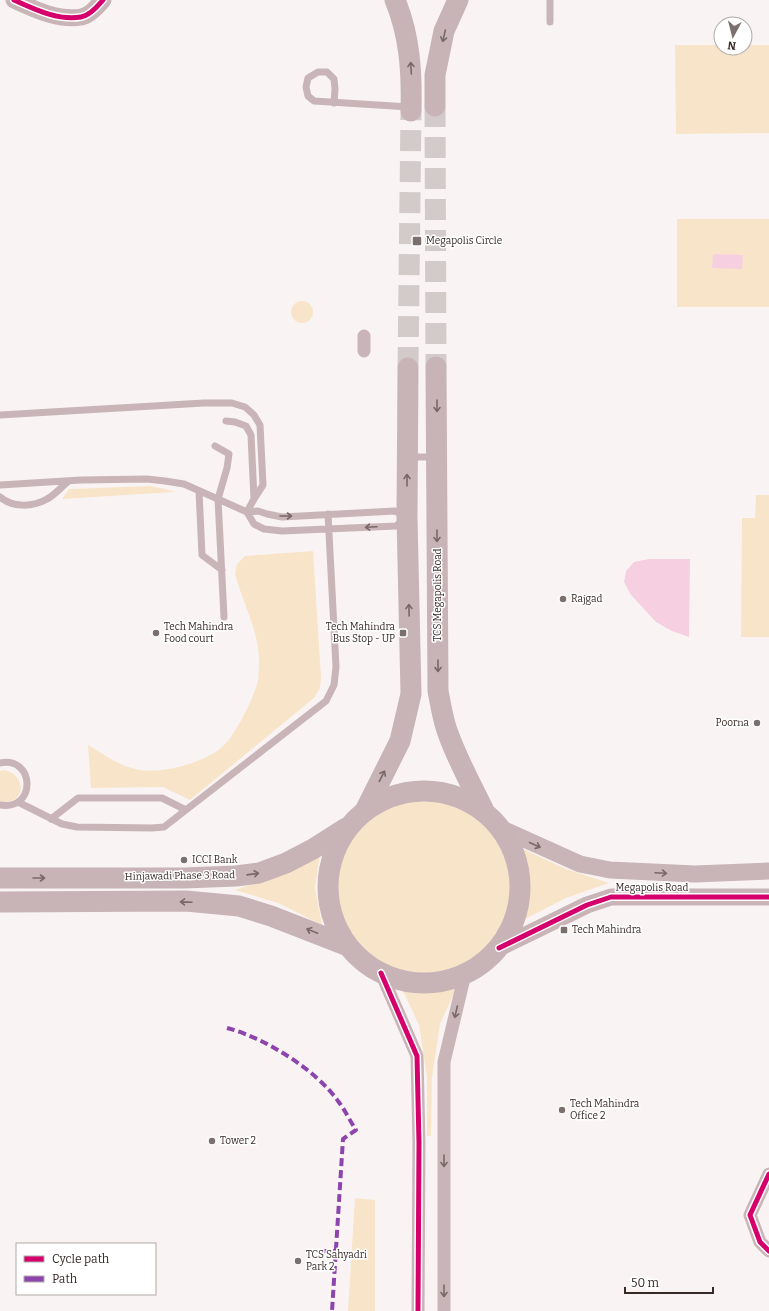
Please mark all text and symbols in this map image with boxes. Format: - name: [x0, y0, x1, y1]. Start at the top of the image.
- north arrow: [713, 16, 753, 56]
- one-way arrow: [439, 29, 447, 42]
- text: N: [726, 38, 737, 52]
- one-way arrow: [407, 62, 415, 75]
- marker: Megapolis Circle: [411, 235, 423, 247]
- place label: Megapolis Circle: [426, 235, 502, 247]
- one-way arrow: [433, 399, 441, 412]
- one-way arrow: [403, 474, 411, 487]
- one-way arrow: [279, 512, 292, 520]
- one-way arrow: [365, 524, 378, 531]
- one-way arrow: [433, 529, 441, 542]
- street label: TCS Megapolis Road: [432, 548, 444, 642]
- place label: Rajgad: [571, 593, 603, 605]
- marker: Rajgad: [558, 594, 568, 604]
- one-way arrow: [405, 604, 413, 617]
- place label: Tech Mahindra Food court: [164, 621, 234, 645]
- place label: Tech Mahindra Bus Stop - UP: [326, 621, 396, 645]
- marker: Tech Mahindra Food court: [151, 628, 161, 638]
- marker: Tech Mahindra Bus Stop - UP: [398, 628, 408, 638]
- one-way arrow: [434, 659, 442, 672]
- place label: Poorna: [716, 717, 750, 729]
- marker: Poorna: [752, 718, 762, 728]
- one-way arrow: [379, 771, 386, 783]
- one-way arrow: [529, 842, 541, 849]
- place label: ICCI Bank: [192, 854, 238, 866]
- marker: ICCI Bank: [179, 855, 189, 865]
- street label: Hinjawadi Phase 3 Road: [125, 869, 235, 883]
- one-way arrow: [654, 869, 667, 876]
- one-way arrow: [246, 870, 259, 878]
- one-way arrow: [32, 874, 45, 882]
- street label: Megapolis Road: [615, 882, 689, 894]
- one-way arrow: [180, 898, 193, 905]
- place label: Tech Mahindra: [572, 924, 642, 936]
- marker: Tech Mahindra: [559, 925, 569, 935]
- one-way arrow: [306, 927, 318, 935]
- one-way arrow: [451, 1006, 459, 1019]
- place label: Tech Mahindra Office 2: [570, 1098, 640, 1122]
- marker: Tech Mahindra Office 2: [557, 1105, 567, 1115]
- place label: Tower 2: [220, 1135, 256, 1147]
- marker: Tower 2: [207, 1136, 217, 1146]
- one-way arrow: [440, 1154, 448, 1167]
- legend: [16, 1243, 156, 1295]
- place label: TCS Sahyadri Park 2: [306, 1249, 367, 1273]
- text: Cycle path: [52, 1252, 110, 1266]
- marker: TCS Sahyadri Park 2: [293, 1256, 303, 1266]
- scale bar: [625, 1269, 713, 1295]
- text: Path: [52, 1272, 78, 1286]
- text: 50 m: [631, 1276, 660, 1290]
- one-way arrow: [440, 1284, 448, 1297]

